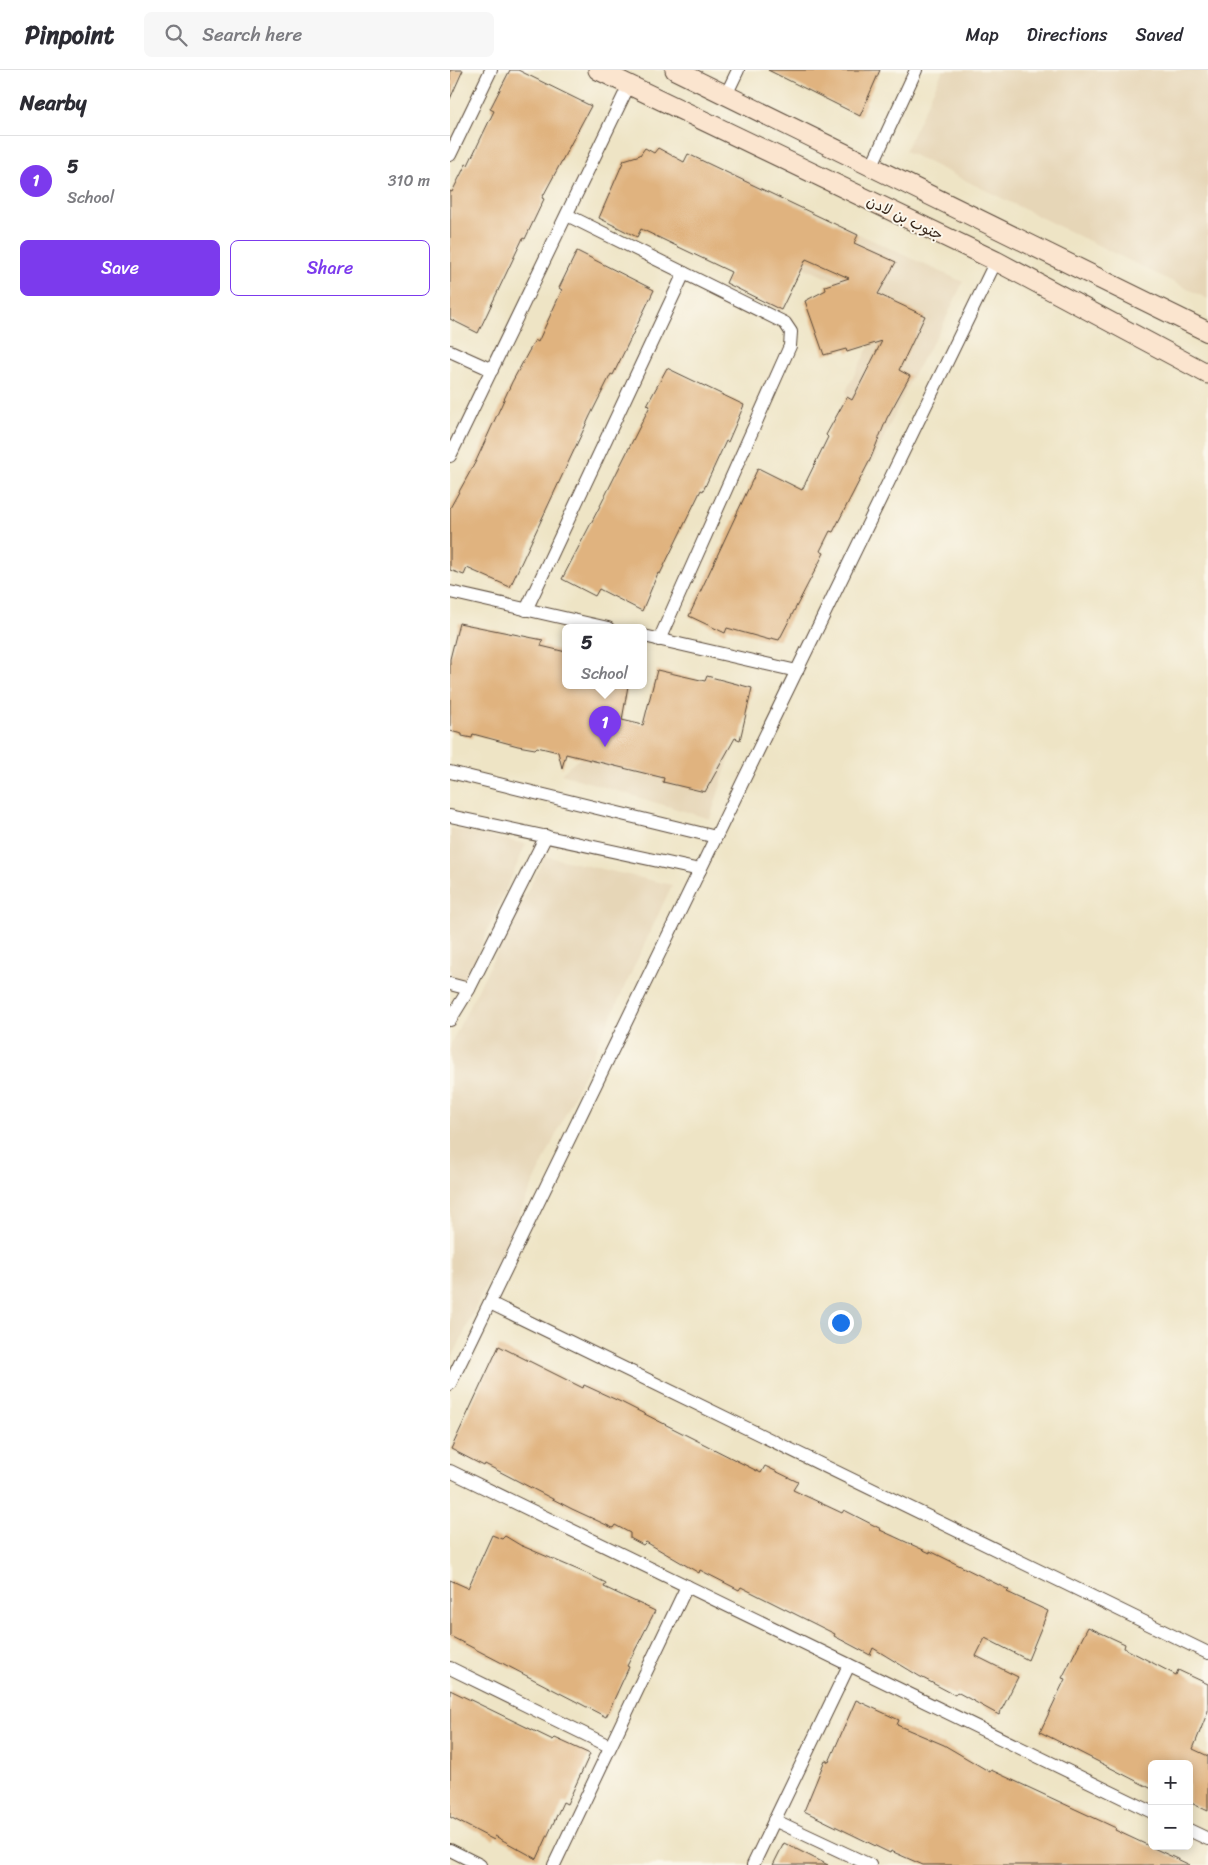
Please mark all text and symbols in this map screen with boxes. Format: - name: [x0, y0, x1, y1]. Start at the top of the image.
- search box: [144, 12, 494, 57]
- text: Pinpoint: [25, 14, 114, 56]
- text: Search here: [202, 18, 302, 51]
- text: Map: [966, 19, 999, 51]
- text: Directions: [1027, 19, 1108, 51]
- text: Saved: [1136, 19, 1183, 51]
- icon: search: [162, 21, 190, 49]
- text: Nearby: [20, 84, 86, 122]
- text: 5: [67, 150, 79, 183]
- text: 1: [33, 166, 39, 195]
- text: 310 m: [388, 166, 430, 195]
- text: School: [67, 183, 114, 212]
- street label: جنوب بن لادن: [862, 188, 948, 248]
- button: Save: [20, 240, 220, 296]
- button: Share: [230, 240, 430, 296]
- popup: [562, 624, 647, 689]
- text: 5: [581, 626, 592, 659]
- text: School: [581, 659, 628, 688]
- pin: 1: [589, 706, 621, 747]
- your location: [828, 1310, 854, 1336]
- map controls: [1148, 1760, 1193, 1850]
- button: +: [1148, 1760, 1193, 1805]
- button: −: [1148, 1805, 1193, 1850]

